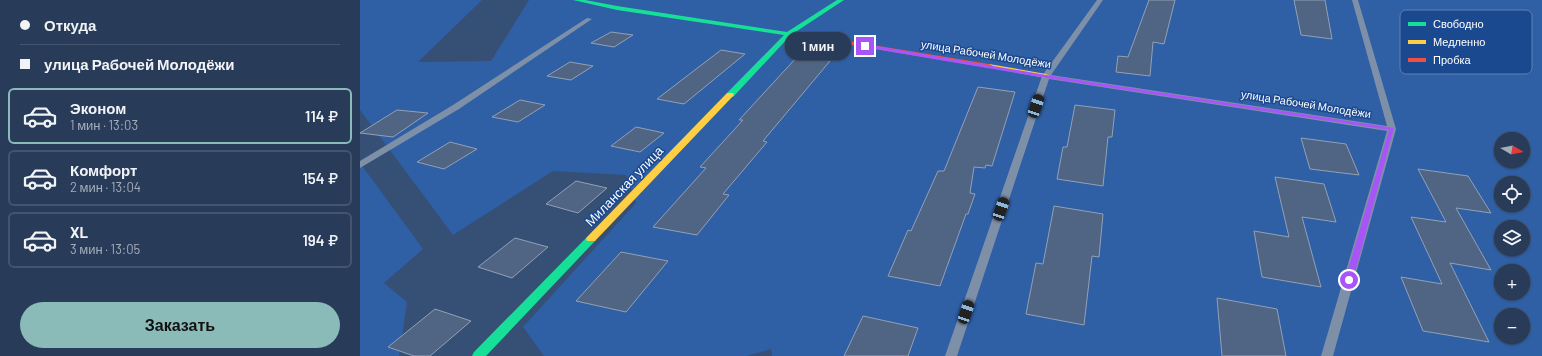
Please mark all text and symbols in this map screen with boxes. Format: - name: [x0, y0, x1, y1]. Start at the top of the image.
- legend: [1400, 10, 1532, 74]
- text: Откуда: [44, 16, 96, 34]
- text: Свободно: [1433, 17, 1484, 30]
- callout: 1 мин: [785, 32, 851, 60]
- text: Медленно: [1433, 35, 1485, 48]
- route end: [856, 37, 874, 55]
- street label: улица Рабочей Молодёжи: [920, 37, 1052, 70]
- text: 1 мин: [802, 38, 834, 54]
- text: Пробка: [1433, 53, 1471, 66]
- text: улица Рабочей Молодёжи: [44, 55, 234, 73]
- street label: улица Рабочей Молодёжи: [1240, 87, 1372, 120]
- car: [1026, 93, 1046, 119]
- icon: car: [22, 98, 58, 134]
- text: Эконом: [70, 99, 126, 117]
- text: 114 ₽: [305, 107, 338, 125]
- text: 1 мин · 13:03: [70, 117, 138, 133]
- north arrow: [1494, 132, 1530, 168]
- map controls: [1494, 132, 1530, 344]
- street label: Миланская улица: [582, 142, 667, 229]
- icon: car: [22, 160, 58, 196]
- text: Комфорт: [70, 161, 137, 179]
- text: 154 ₽: [302, 169, 338, 187]
- button: locate: [1494, 176, 1530, 212]
- text: 2 мин · 13:04: [70, 179, 141, 195]
- car: [991, 196, 1011, 222]
- button: layers: [1494, 220, 1530, 256]
- icon: car: [22, 222, 58, 258]
- text: XL: [70, 223, 88, 241]
- text: 194 ₽: [303, 231, 338, 249]
- text: 3 мин · 13:05: [70, 241, 140, 257]
- button: +: [1494, 264, 1530, 300]
- route start: [1340, 271, 1358, 289]
- car: [956, 299, 976, 325]
- button: Заказать: [20, 302, 340, 348]
- button: −: [1494, 308, 1530, 344]

